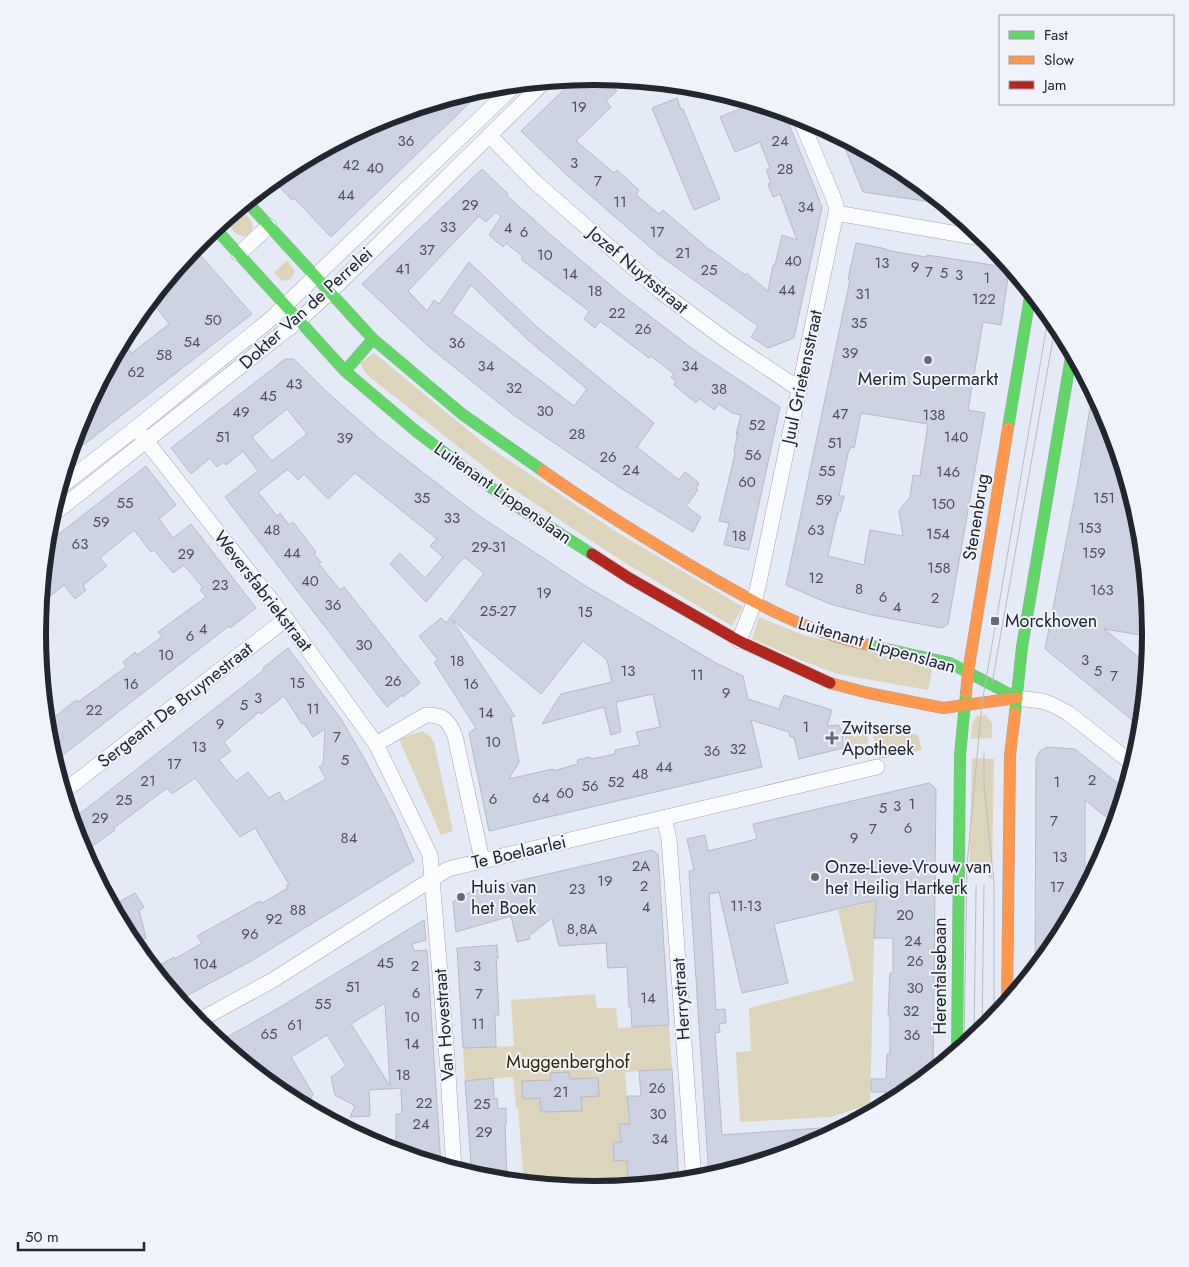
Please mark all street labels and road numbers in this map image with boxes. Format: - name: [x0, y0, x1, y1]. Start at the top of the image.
- street label: Jozef Nuytsstraat: [581, 219, 694, 320]
- street label: Dokter Van de Perrelei: [234, 241, 378, 375]
- street label: Juul Grietensstraat: [775, 307, 829, 448]
- street label: Luitenant Lippenslaan: [429, 436, 577, 550]
- street label: Stenenbrug: [956, 472, 996, 562]
- street label: Weversfabriekstraat: [207, 525, 319, 658]
- street label: Luitenant Lippenslaan: [795, 610, 959, 680]
- street label: Sergeant De Bruynestraat: [92, 636, 259, 774]
- street label: Te Boelaarlei: [469, 829, 569, 875]
- street label: Herentalsebaan: [927, 917, 953, 1035]
- street label: Herrystraat: [665, 956, 697, 1041]
- street label: Van Hovestraat: [427, 967, 461, 1082]

